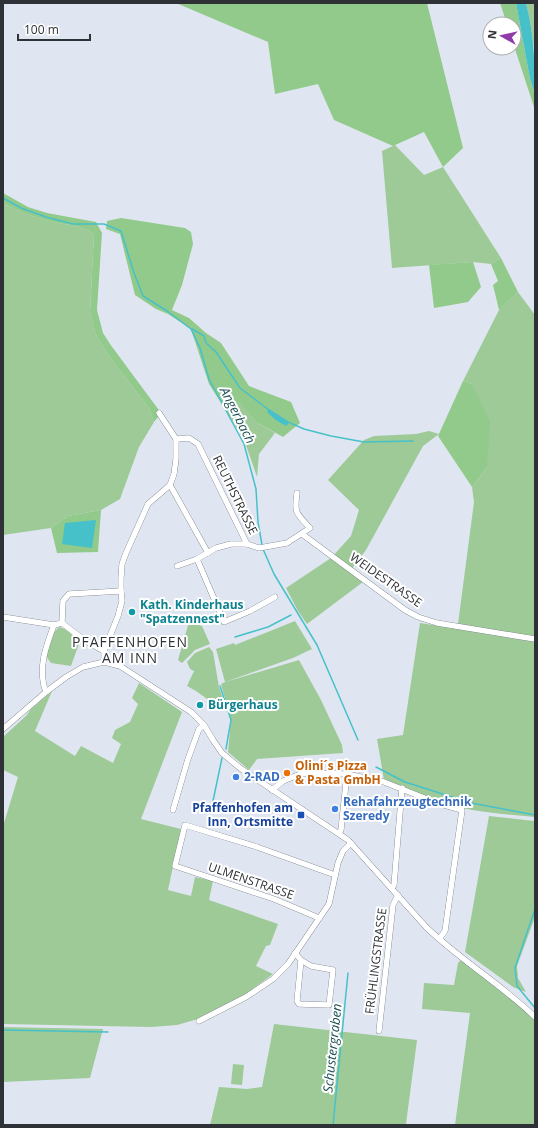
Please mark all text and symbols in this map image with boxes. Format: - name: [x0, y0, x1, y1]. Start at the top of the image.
- scale bar: [18, 16, 90, 42]
- north arrow: [482, 16, 522, 56]
- text: 100 m: [24, 21, 59, 38]
- text: N: [484, 29, 500, 40]
- water label: Angerbach: [216, 383, 260, 446]
- street label: REUTHSTRASSE: [209, 452, 262, 537]
- street label: WEIDESTRASSE: [347, 548, 426, 611]
- place label: Kath. Kinderhaus "Spatzennest": [140, 596, 244, 627]
- marker: Kath. Kinderhaus "Spatzennest": [127, 607, 137, 617]
- district label: PFAFFENHOFEN AM INN: [72, 632, 188, 667]
- place label: Bürgerhaus: [208, 696, 278, 713]
- marker: Bürgerhaus: [195, 700, 205, 710]
- place label: Olini´s Pizza & Pasta GmbH: [295, 757, 381, 788]
- place label: 2-RAD: [244, 768, 280, 785]
- marker: Olini´s Pizza & Pasta GmbH: [282, 768, 292, 778]
- marker: 2-RAD: [231, 772, 241, 782]
- place label: Rehafahrzeugtechnik Szeredy: [343, 793, 472, 824]
- place label: Pfaffenhofen am Inn, Ortsmitte: [192, 799, 293, 830]
- marker: Rehafahrzeugtechnik Szeredy: [330, 804, 340, 814]
- marker: Pfaffenhofen am Inn, Ortsmitte: [296, 810, 306, 820]
- street label: ULMENSTRASSE: [206, 858, 296, 903]
- street label: FRÜHLINGSTRASSE: [361, 907, 390, 1015]
- water label: Schustergraben: [318, 1002, 346, 1094]

